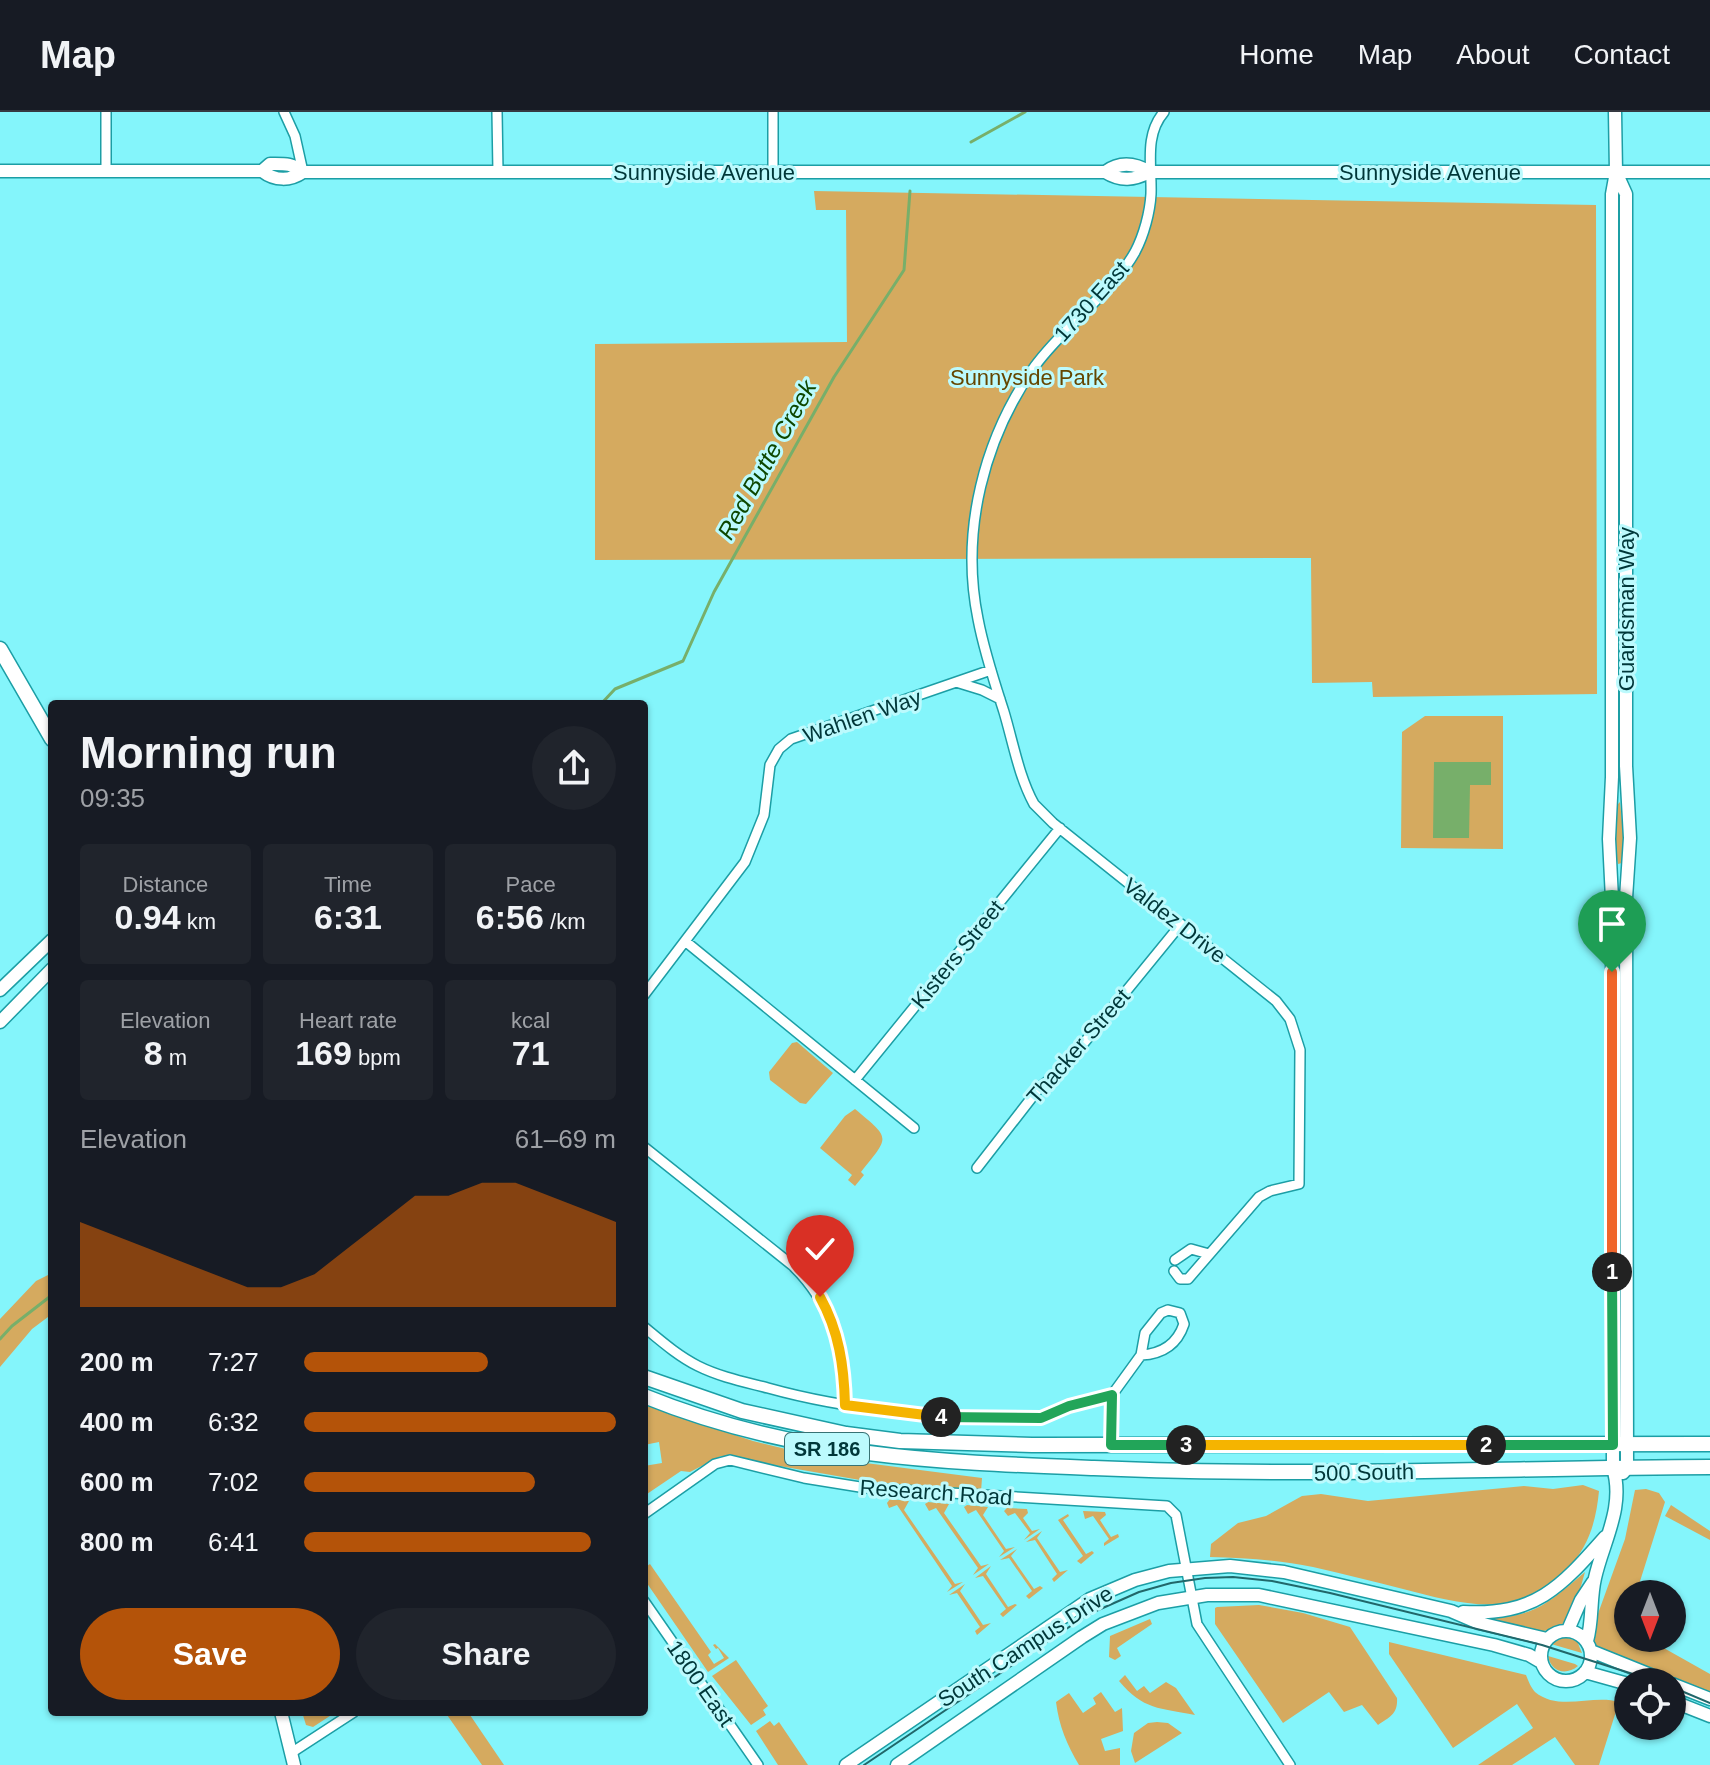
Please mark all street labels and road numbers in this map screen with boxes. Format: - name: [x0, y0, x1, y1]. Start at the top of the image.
- street label: Sunnyside Avenue: [613, 160, 795, 185]
- street label: Sunnyside Avenue: [1339, 160, 1521, 185]
- street label: 1730 East: [1049, 256, 1134, 347]
- street label: Guardsman Way: [1614, 527, 1639, 691]
- street label: Wahlen Way: [800, 685, 924, 748]
- street label: Valdez Drive: [1118, 873, 1231, 968]
- street label: Kisters Street: [906, 895, 1009, 1013]
- street label: Thacker Street: [1022, 984, 1135, 1109]
- road number: SR 186: [785, 1433, 869, 1465]
- street label: 500 South: [1314, 1459, 1414, 1486]
- street label: Research Road: [859, 1475, 1013, 1510]
- street label: South Campus Drive: [933, 1581, 1117, 1712]
- street label: 1800 East: [662, 1636, 739, 1731]

